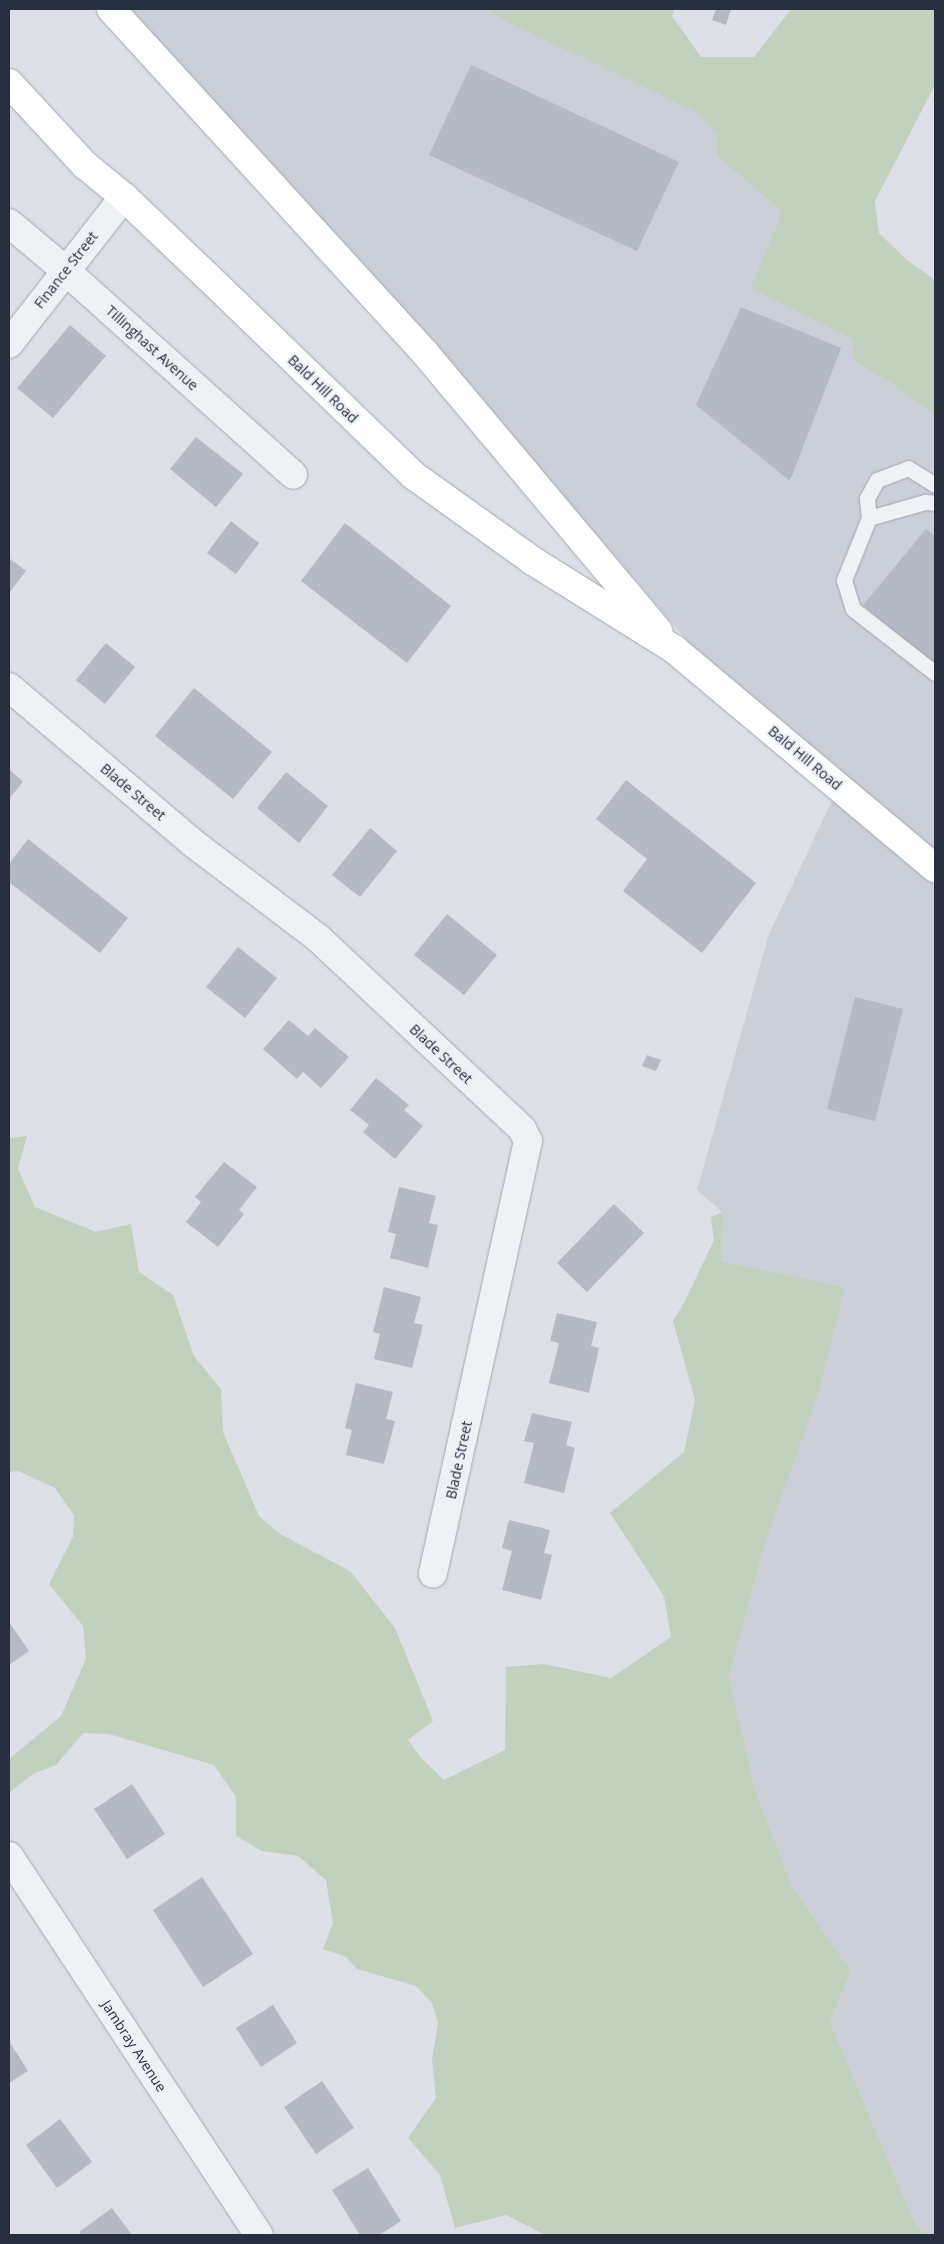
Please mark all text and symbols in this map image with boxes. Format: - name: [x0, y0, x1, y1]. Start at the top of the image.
- street label: Finance Street: [31, 228, 101, 312]
- street label: Tillinghast Avenue: [102, 302, 202, 394]
- street label: Bald Hill Road: [285, 352, 361, 426]
- street label: Bald Hill Road: [765, 722, 845, 794]
- street label: Blade Street: [97, 760, 169, 824]
- street label: Blade Street: [406, 1021, 476, 1087]
- street label: Blade Street: [443, 1419, 475, 1501]
- street label: Jambray Avenue: [98, 1997, 170, 2095]

